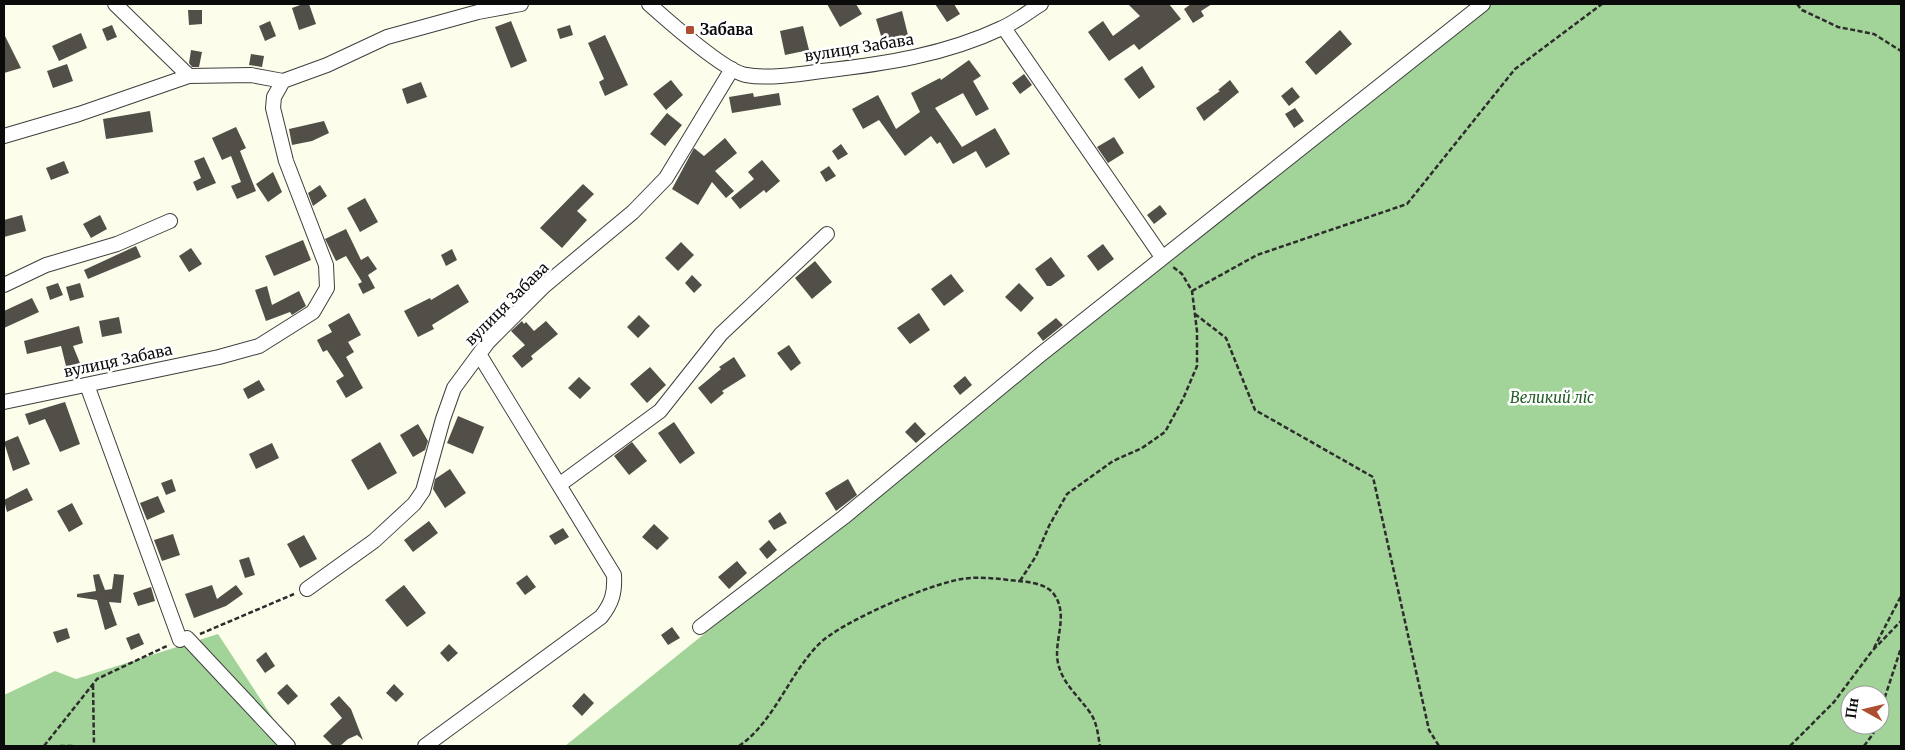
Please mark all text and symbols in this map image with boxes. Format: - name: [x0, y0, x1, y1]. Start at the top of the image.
- place label: Забава: [700, 20, 754, 39]
- marker: Забава: [684, 24, 696, 36]
- street label: вулиця Забава: [803, 29, 915, 66]
- street label: вулиця Забава: [461, 258, 552, 349]
- street label: вулиця Забава: [62, 340, 174, 381]
- park label: Великий ліс: [1510, 388, 1594, 407]
- north arrow: [1840, 685, 1890, 735]
- text: Пн: [1842, 696, 1863, 720]

